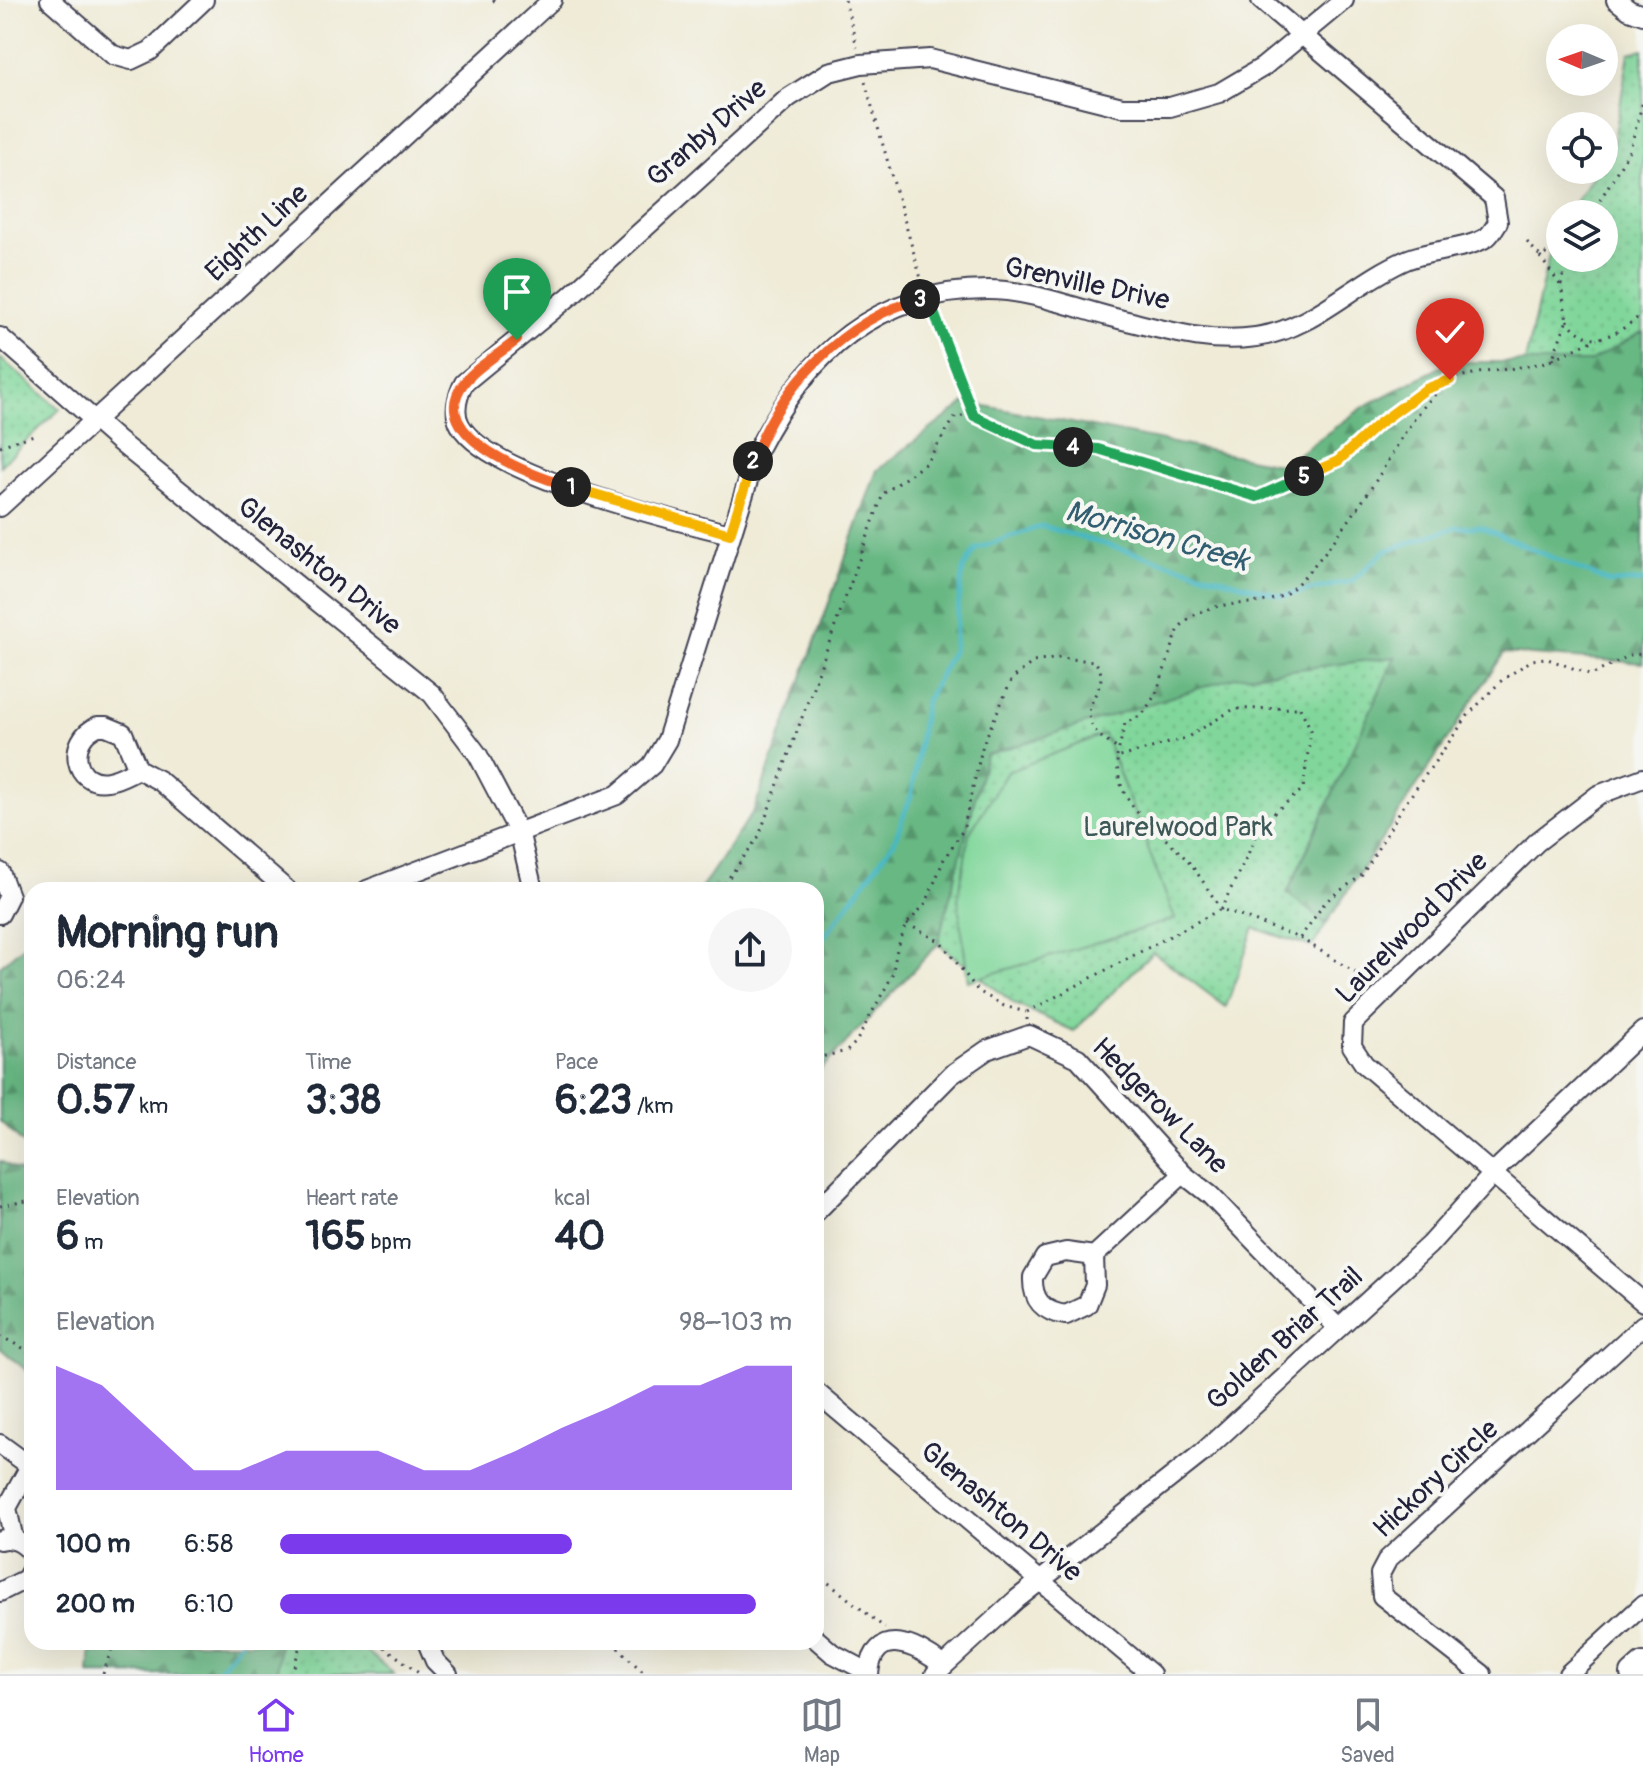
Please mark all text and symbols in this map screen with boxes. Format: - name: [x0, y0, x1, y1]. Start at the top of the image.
- north arrow: [1546, 24, 1618, 96]
- map controls: [1546, 24, 1618, 272]
- street label: Granby Drive: [640, 71, 775, 195]
- button: locate: [1546, 112, 1618, 184]
- street label: Eighth Line: [198, 177, 316, 289]
- button: layers: [1546, 200, 1618, 272]
- street label: Grenville Drive: [1001, 249, 1173, 319]
- pin: [483, 258, 551, 340]
- icon: arrive: [495, 270, 539, 314]
- pin: 3: [900, 279, 940, 319]
- text: 3: [914, 285, 926, 313]
- pin: [1416, 298, 1484, 380]
- icon: check: [1428, 310, 1472, 354]
- pin: 4: [1053, 427, 1093, 467]
- text: 4: [1067, 433, 1079, 461]
- pin: 2: [733, 441, 773, 481]
- text: 2: [747, 447, 759, 475]
- pin: 5: [1284, 456, 1324, 496]
- text: 5: [1298, 462, 1310, 490]
- pin: 1: [551, 467, 591, 507]
- text: 1: [567, 473, 575, 501]
- street label: Glenashton Drive: [230, 489, 408, 643]
- water label: Morrison Creek: [1062, 492, 1255, 580]
- park label: Laurelwood Park: [1083, 810, 1273, 845]
- street label: Laurelwood Drive: [1329, 844, 1496, 1011]
- text: Morning run: [56, 906, 279, 961]
- button: share: [708, 908, 792, 992]
- text: 06:24: [56, 964, 125, 996]
- street label: Hedgerow Lane: [1084, 1030, 1236, 1182]
- text: Distance: [56, 1048, 136, 1076]
- text: Time: [305, 1048, 351, 1076]
- text: Pace: [555, 1048, 598, 1076]
- text: 0.57: [56, 1076, 135, 1125]
- text: 3:38: [305, 1076, 381, 1125]
- text: 6:23: [555, 1076, 632, 1125]
- text: km: [135, 1092, 168, 1120]
- text: /km: [632, 1092, 674, 1120]
- text: Elevation: [56, 1184, 140, 1212]
- text: Heart rate: [305, 1184, 398, 1212]
- text: kcal: [555, 1184, 590, 1212]
- text: 6: [56, 1212, 79, 1261]
- text: 165: [305, 1212, 366, 1261]
- text: 40: [555, 1212, 605, 1261]
- text: m: [79, 1228, 104, 1256]
- text: bpm: [366, 1228, 411, 1256]
- street label: Golden Briar Trail: [1199, 1260, 1371, 1418]
- text: Elevation: [56, 1306, 155, 1338]
- text: 98–103 m: [679, 1306, 792, 1338]
- street label: Hickory Circle: [1366, 1412, 1506, 1546]
- street label: Glenashton Drive: [913, 1434, 1089, 1590]
- text: 100 m: [56, 1528, 130, 1560]
- text: 6:58: [184, 1528, 233, 1560]
- text: 200 m: [56, 1588, 135, 1620]
- text: 6:10: [184, 1588, 234, 1620]
- tab: Home: [248, 1693, 304, 1769]
- tab: Map: [800, 1693, 844, 1769]
- tab: Saved: [1340, 1693, 1395, 1769]

